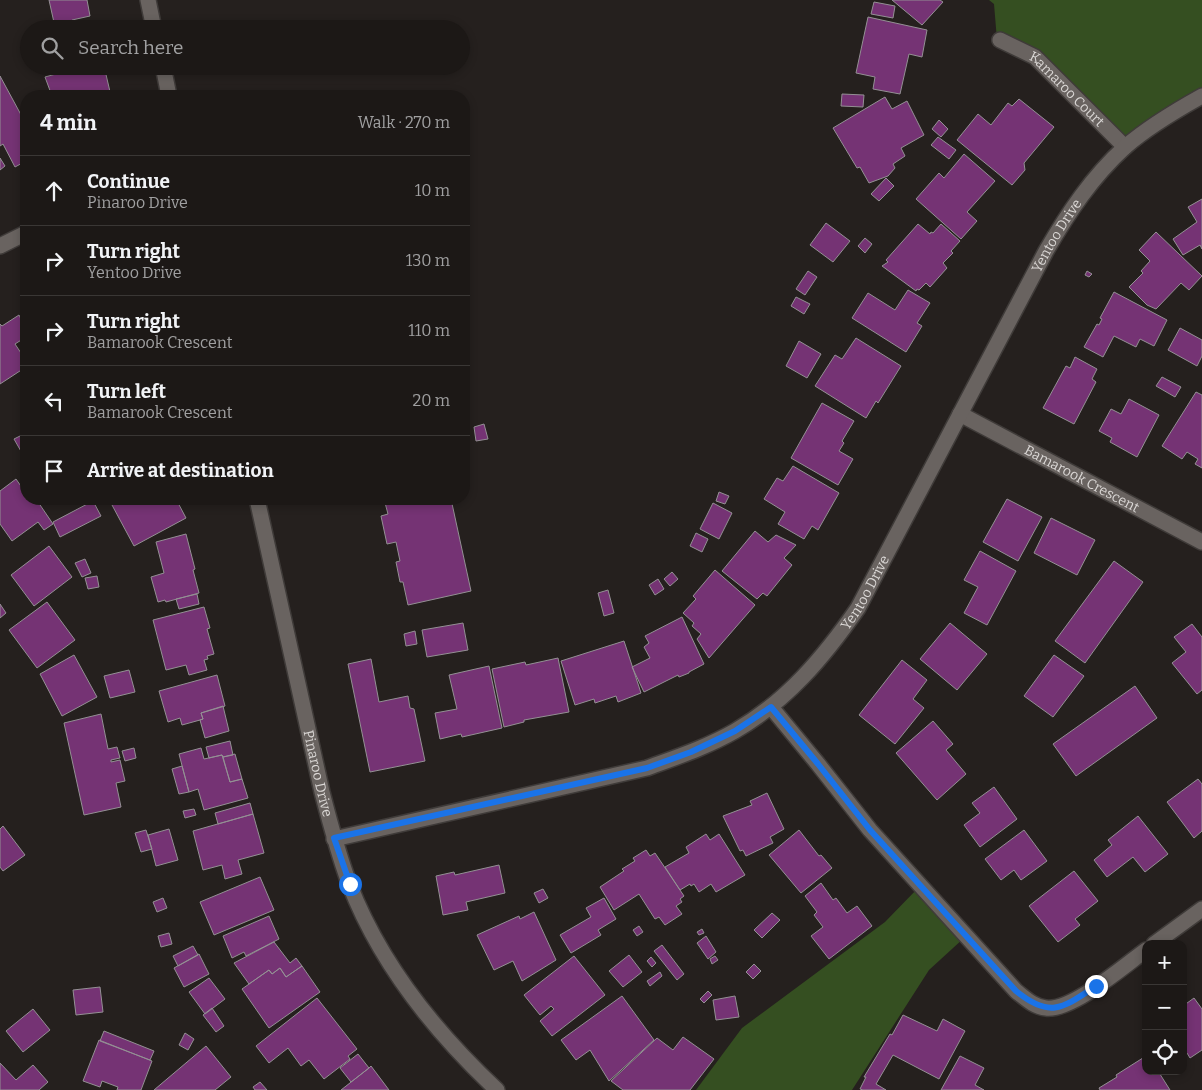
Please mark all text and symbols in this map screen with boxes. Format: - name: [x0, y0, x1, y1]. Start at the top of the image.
- search box: [20, 20, 470, 75]
- icon: search: [38, 34, 66, 62]
- text: Search here: [78, 36, 183, 59]
- street label: Kamaroo Court: [1027, 47, 1108, 130]
- text: 4 min: [40, 110, 97, 136]
- text: Walk · 270 m: [358, 113, 450, 132]
- text: Continue: [87, 170, 170, 193]
- icon: ahead: [40, 177, 68, 205]
- text: 10 m: [415, 181, 450, 200]
- text: Pinaroo Drive: [87, 193, 188, 212]
- street label: Yentoo Drive: [1028, 195, 1085, 275]
- text: Turn right: [87, 240, 180, 263]
- icon: right: [40, 247, 68, 275]
- text: 130 m: [406, 251, 450, 270]
- text: Yentoo Drive: [87, 263, 182, 282]
- text: Turn right: [87, 310, 180, 333]
- icon: right: [40, 317, 68, 345]
- text: 110 m: [408, 321, 450, 340]
- text: Bamarook Crescent: [87, 333, 233, 352]
- text: Turn left: [87, 380, 166, 403]
- icon: left: [40, 387, 68, 415]
- text: 20 m: [413, 391, 450, 410]
- text: Bamarook Crescent: [87, 403, 233, 422]
- street label: Bamarook Crescent: [1022, 441, 1142, 516]
- icon: arrive: [40, 457, 68, 485]
- text: Arrive at destination: [87, 459, 274, 482]
- street label: Yentoo Drive: [837, 552, 893, 633]
- street label: Pinaroo Drive: [300, 728, 337, 819]
- route start: [339, 873, 362, 896]
- map controls: [1142, 940, 1187, 1075]
- button: +: [1142, 940, 1187, 985]
- route end: [1085, 975, 1108, 998]
- button: −: [1142, 985, 1187, 1030]
- button: locate: [1142, 1030, 1187, 1075]

